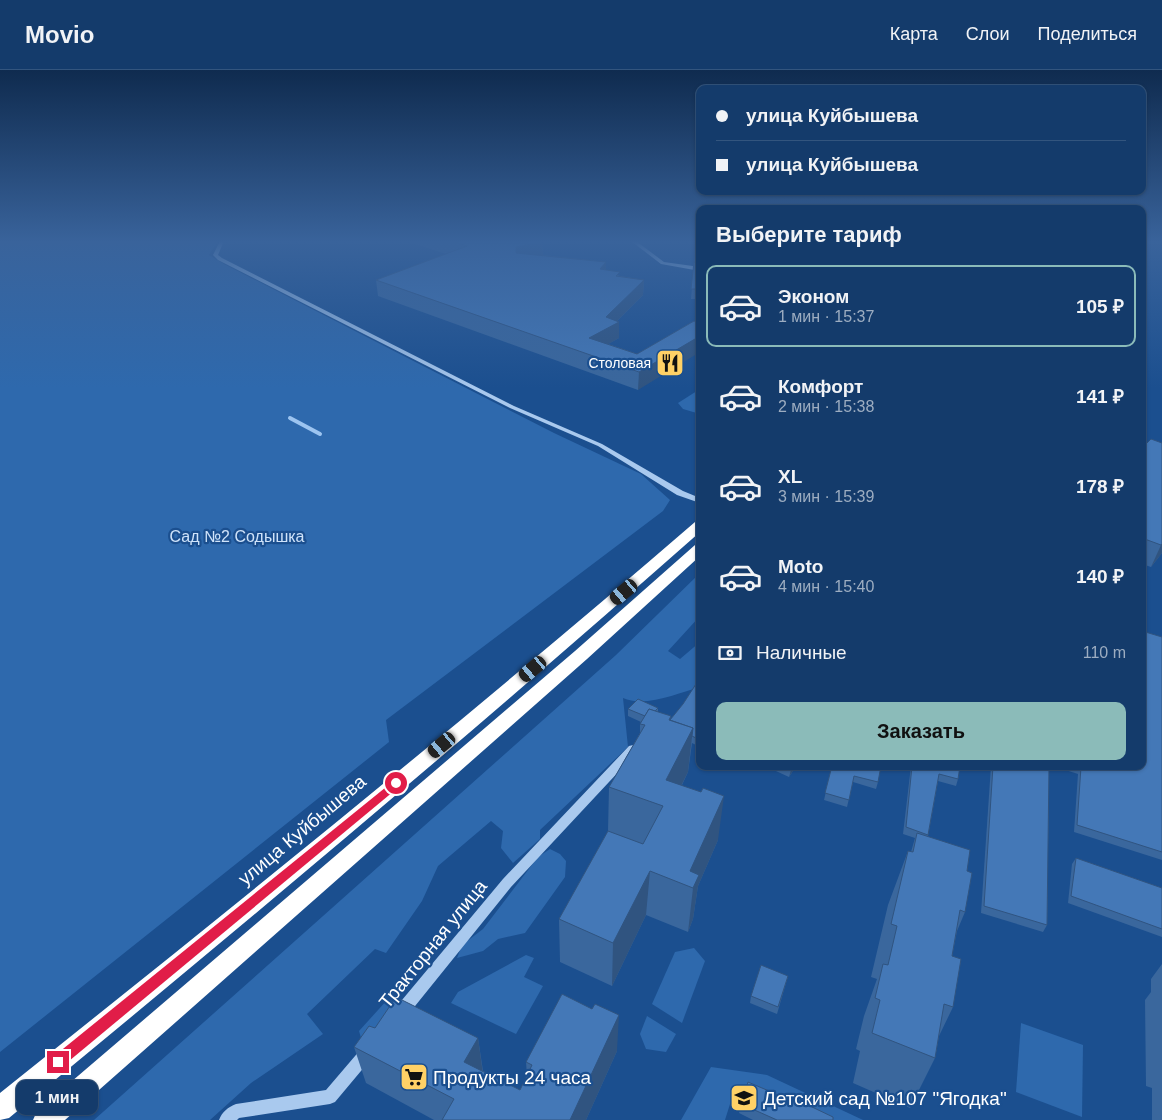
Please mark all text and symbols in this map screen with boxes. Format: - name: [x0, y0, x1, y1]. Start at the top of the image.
- text: Movio: [25, 21, 94, 48]
- text: Карта: [890, 24, 938, 44]
- text: Слои: [966, 24, 1010, 44]
- text: Поделиться: [1038, 24, 1137, 44]
- text: улица Куйбышева: [746, 105, 918, 126]
- text: улица Куйбышева: [746, 154, 918, 175]
- text: Выберите тариф: [716, 222, 902, 247]
- icon: car: [718, 284, 763, 329]
- text: Эконом: [778, 286, 849, 307]
- text: 105 ₽: [1076, 296, 1124, 317]
- text: 1 мин · 15:37: [778, 308, 874, 325]
- restaurant icon: Столовая: [655, 348, 685, 378]
- place label: Столовая: [588, 355, 651, 371]
- icon: car: [718, 374, 763, 419]
- text: Комфорт: [778, 376, 863, 397]
- text: 141 ₽: [1076, 386, 1124, 407]
- text: 2 мин · 15:38: [778, 398, 874, 415]
- icon: car: [718, 464, 763, 509]
- text: XL: [778, 466, 802, 487]
- text: 178 ₽: [1076, 476, 1124, 497]
- text: 3 мин · 15:39: [778, 488, 874, 505]
- park label: Сад №2 Содышка: [170, 528, 305, 545]
- icon: car: [718, 554, 763, 599]
- text: Moto: [778, 556, 823, 577]
- text: 140 ₽: [1076, 566, 1124, 587]
- car: [607, 577, 640, 607]
- text: 4 мин · 15:40: [778, 578, 874, 595]
- icon: cash: [716, 639, 744, 667]
- text: Наличные: [756, 642, 847, 663]
- text: 110 m: [1083, 644, 1126, 661]
- car: [516, 654, 549, 684]
- button: Заказать: [716, 702, 1126, 760]
- car: [425, 730, 458, 760]
- street label: улица Куйбышева: [234, 770, 370, 889]
- route start: [385, 772, 407, 794]
- street label: Тракторная улица: [375, 875, 491, 1012]
- route end: [47, 1051, 69, 1073]
- supermarket icon: Продукты 24 часа: [399, 1062, 429, 1092]
- place label: Продукты 24 часа: [433, 1067, 592, 1088]
- callout: 1 мин: [17, 1080, 99, 1114]
- school or university icon: Детский сад №107 "Ягодка": [729, 1083, 759, 1113]
- place label: Детский сад №107 "Ягодка": [763, 1088, 1007, 1109]
- text: 1 мин: [35, 1089, 79, 1106]

